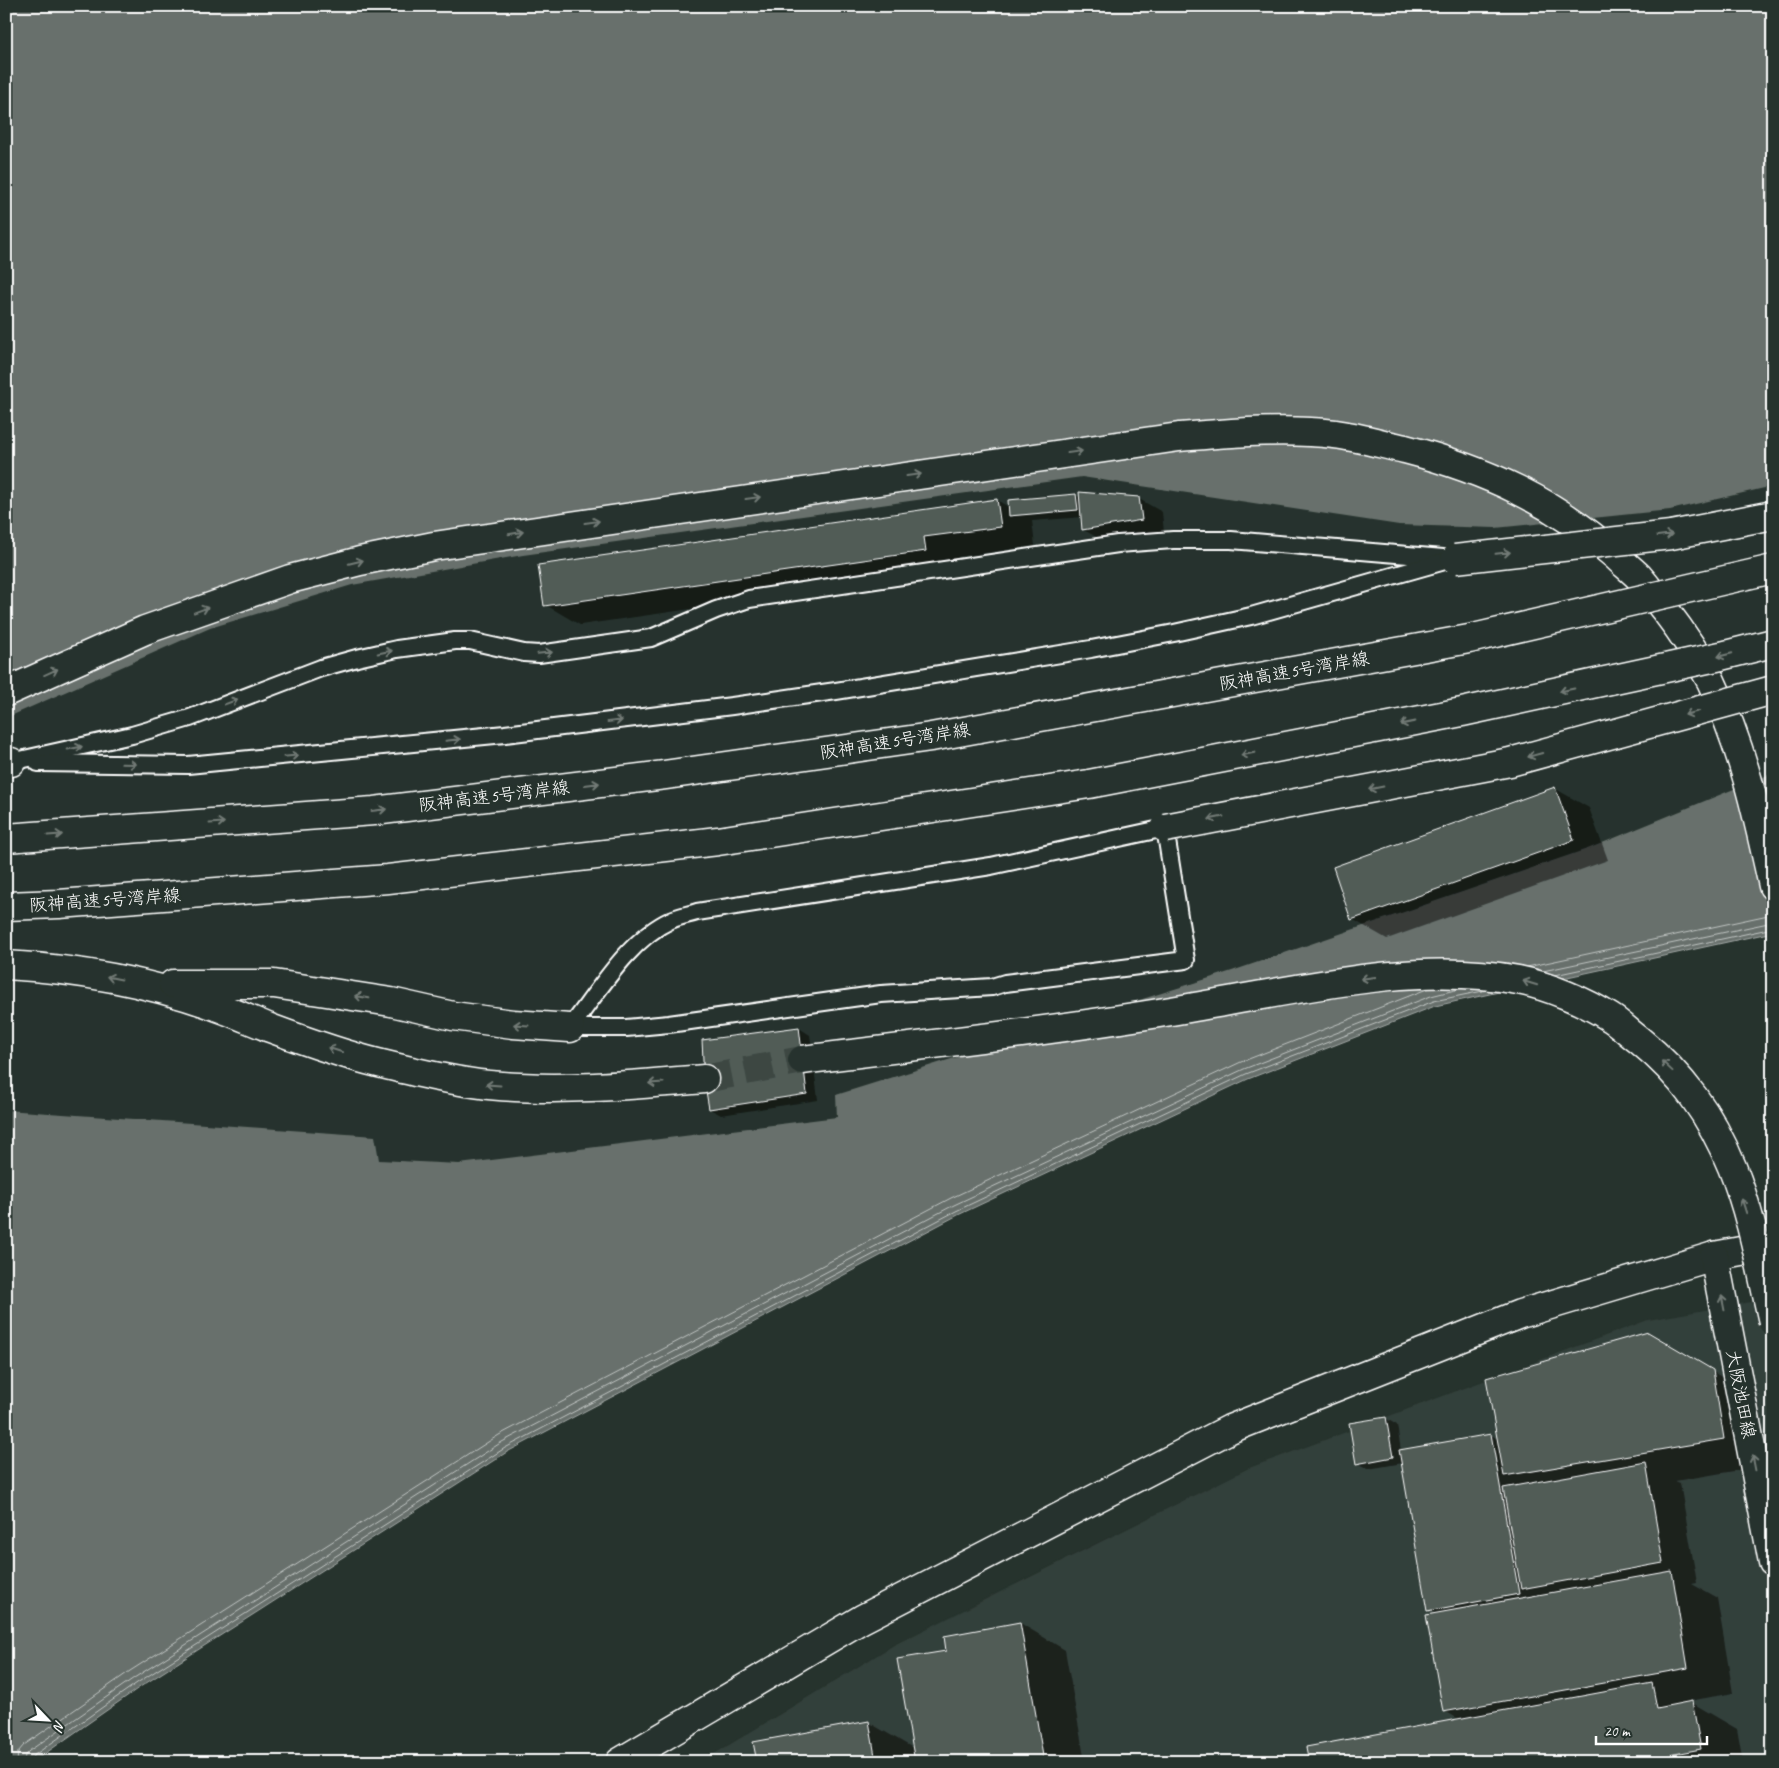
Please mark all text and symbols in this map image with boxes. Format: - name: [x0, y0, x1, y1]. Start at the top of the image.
- one-way arrow: [1066, 447, 1082, 457]
- one-way arrow: [905, 470, 921, 480]
- one-way arrow: [745, 493, 761, 503]
- one-way arrow: [584, 516, 600, 526]
- one-way arrow: [507, 528, 523, 538]
- one-way arrow: [1656, 530, 1672, 540]
- one-way arrow: [1495, 548, 1511, 558]
- one-way arrow: [347, 557, 363, 566]
- one-way arrow: [193, 605, 208, 614]
- one-way arrow: [377, 646, 393, 656]
- street label: 阪神高速5号湾岸線: [1217, 647, 1371, 695]
- one-way arrow: [537, 648, 553, 658]
- one-way arrow: [1718, 651, 1734, 660]
- one-way arrow: [43, 667, 58, 677]
- one-way arrow: [1559, 686, 1575, 695]
- one-way arrow: [223, 697, 238, 706]
- one-way arrow: [1685, 708, 1701, 718]
- one-way arrow: [606, 715, 622, 725]
- street label: 阪神高速5号湾岸線: [818, 718, 972, 764]
- one-way arrow: [1400, 719, 1416, 728]
- one-way arrow: [445, 735, 461, 745]
- one-way arrow: [67, 743, 83, 752]
- one-way arrow: [1241, 749, 1257, 759]
- one-way arrow: [283, 751, 299, 760]
- one-way arrow: [1528, 751, 1544, 761]
- one-way arrow: [121, 759, 137, 769]
- street label: 阪神高速5号湾岸線: [417, 776, 571, 816]
- one-way arrow: [584, 779, 600, 789]
- one-way arrow: [1369, 783, 1385, 793]
- one-way arrow: [371, 805, 387, 815]
- one-way arrow: [1209, 814, 1225, 823]
- one-way arrow: [209, 818, 225, 827]
- one-way arrow: [47, 830, 63, 839]
- street label: 阪神高速5号湾岸線: [28, 884, 182, 916]
- one-way arrow: [107, 973, 123, 983]
- one-way arrow: [1360, 974, 1376, 984]
- one-way arrow: [1522, 978, 1538, 988]
- one-way arrow: [354, 991, 370, 1001]
- one-way arrow: [514, 1020, 530, 1029]
- one-way arrow: [328, 1045, 343, 1054]
- one-way arrow: [1661, 1060, 1674, 1071]
- one-way arrow: [648, 1078, 664, 1088]
- one-way arrow: [486, 1080, 502, 1089]
- one-way arrow: [1739, 1199, 1749, 1215]
- one-way arrow: [1718, 1296, 1728, 1312]
- street label: 大阪池田線: [1722, 1348, 1760, 1440]
- one-way arrow: [1748, 1455, 1758, 1471]
- north arrow: [22, 1696, 72, 1746]
- scale bar: [1596, 1713, 1708, 1745]
- text: N: [49, 1718, 69, 1735]
- text: 20 m: [1604, 1722, 1631, 1741]

